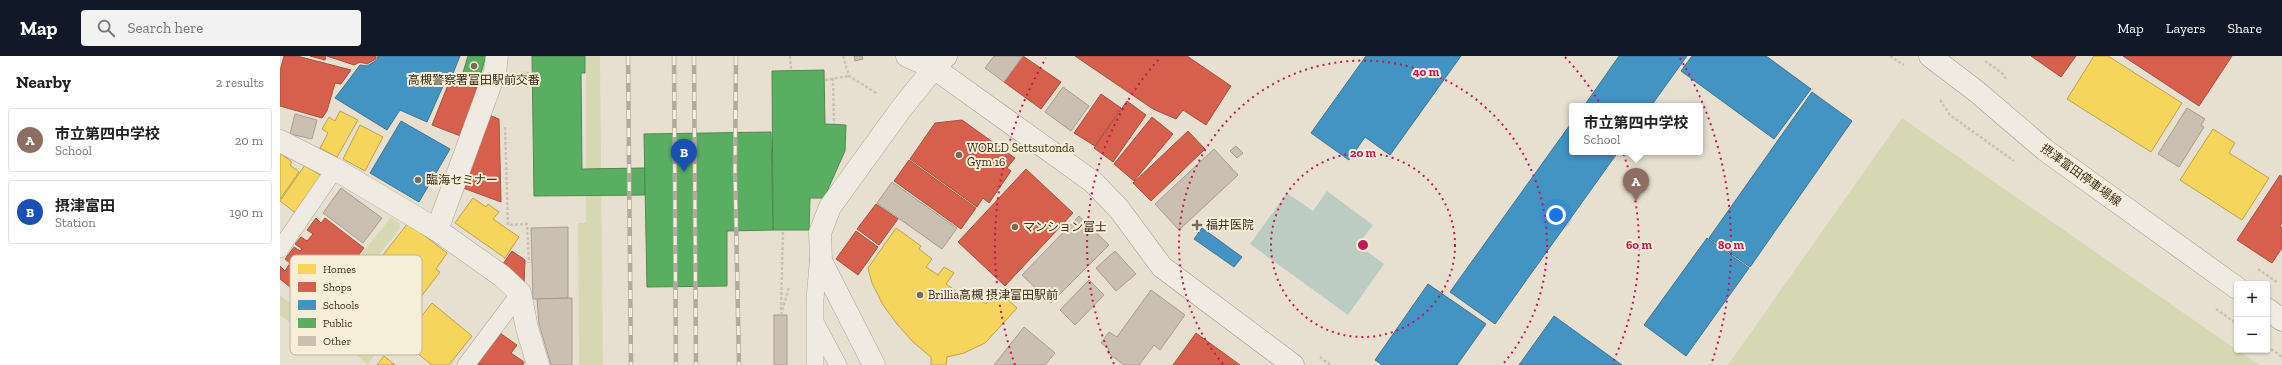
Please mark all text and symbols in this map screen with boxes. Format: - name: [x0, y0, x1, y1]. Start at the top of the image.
- search box: [81, 10, 361, 46]
- text: Map: [20, 17, 57, 40]
- icon: search: [95, 17, 117, 39]
- text: Search here: [127, 19, 203, 37]
- text: Map: [2117, 20, 2144, 37]
- text: Layers: [2166, 20, 2205, 37]
- text: Share: [2227, 20, 2262, 37]
- marker: 高槻警察署富田駅前交番: [469, 61, 479, 71]
- text: 40 m: [1413, 65, 1440, 79]
- text: Nearby: [16, 72, 71, 92]
- place label: 高槻警察署富田駅前交番: [408, 73, 540, 87]
- text: 2 results: [216, 75, 264, 90]
- popup: [1569, 103, 1703, 155]
- text: 市立第四中学校: [1583, 114, 1689, 132]
- text: 市立第四中学校: [55, 125, 160, 143]
- text: School: [1583, 132, 1621, 147]
- text: A: [26, 133, 34, 148]
- text: 20 m: [235, 133, 263, 148]
- pin: B: [671, 139, 697, 172]
- place label: WORLD Settsutonda Gym 16: [967, 141, 1075, 169]
- street label: 摂津富田停車場線: [2038, 141, 2124, 209]
- text: School: [55, 143, 92, 158]
- text: 20 m: [1350, 146, 1377, 160]
- marker: WORLD Settsutonda Gym 16: [954, 150, 964, 160]
- pin: A: [1623, 168, 1649, 201]
- place label: 臨海セミナー: [426, 173, 498, 187]
- marker: 臨海セミナー: [413, 175, 423, 185]
- text: 摂津富田: [55, 197, 115, 215]
- text: B: [26, 205, 34, 220]
- text: 190 m: [229, 205, 263, 220]
- your location: [1546, 205, 1566, 225]
- text: Station: [55, 215, 96, 230]
- place label: 福井医院: [1206, 218, 1254, 232]
- marker: 福井医院: [1191, 219, 1203, 231]
- place label: マンション富士: [1023, 220, 1107, 234]
- marker: マンション富士: [1010, 222, 1020, 232]
- centre of rings: [1356, 238, 1370, 252]
- text: 60 m: [1626, 238, 1653, 252]
- text: 80 m: [1718, 238, 1745, 252]
- legend: [290, 255, 422, 355]
- text: Homes: [323, 263, 356, 276]
- text: Shops: [323, 281, 352, 294]
- map controls: [2234, 281, 2270, 353]
- button: +: [2234, 281, 2270, 317]
- place label: Brillia高槻 摂津富田駅前: [928, 288, 1058, 302]
- marker: Brillia高槻 摂津富田駅前: [915, 290, 925, 300]
- text: Schools: [323, 299, 359, 312]
- text: Public: [323, 317, 352, 330]
- button: −: [2234, 317, 2270, 353]
- text: Other: [323, 335, 351, 348]

